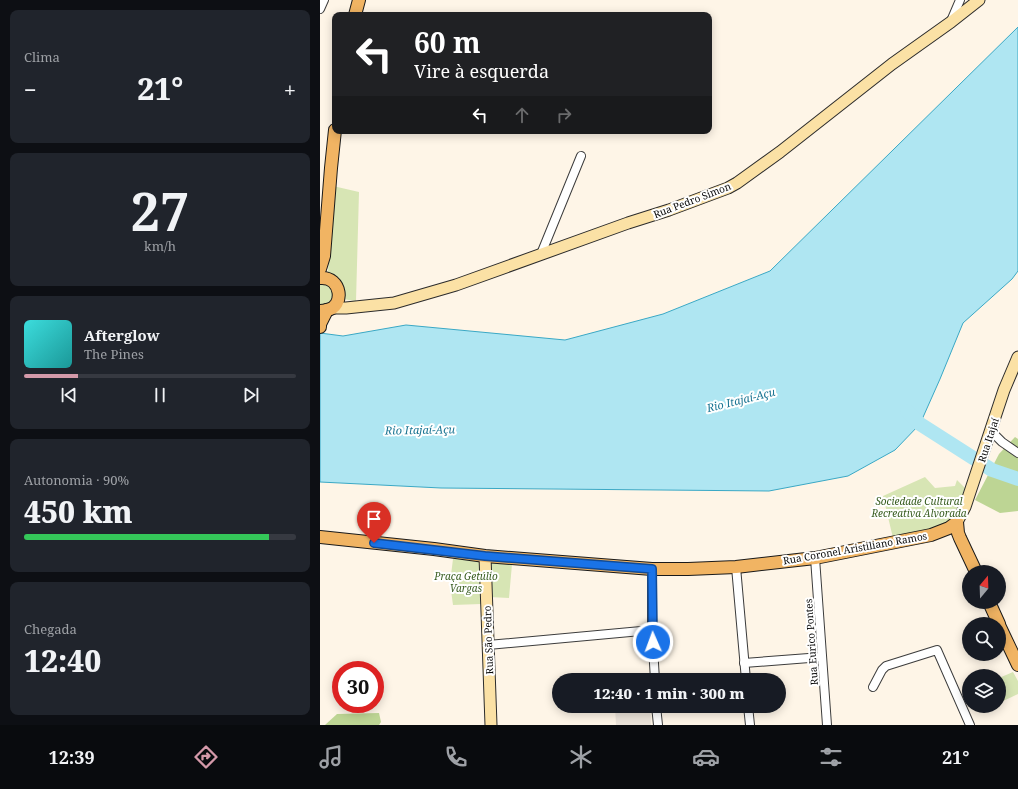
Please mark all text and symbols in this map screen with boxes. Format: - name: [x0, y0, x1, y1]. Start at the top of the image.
- text: 60 m: [414, 23, 481, 61]
- icon: left: [348, 28, 400, 80]
- text: Clima: [24, 48, 60, 66]
- text: Vire à esquerda: [414, 59, 549, 83]
- text: 21°: [137, 68, 183, 109]
- text: −: [24, 74, 37, 104]
- text: +: [284, 74, 296, 104]
- icon: left: [469, 104, 491, 126]
- icon: ahead: [511, 104, 533, 126]
- icon: right: [553, 104, 575, 126]
- text: 27: [131, 175, 189, 246]
- street label: Rua Pedro Simon: [651, 179, 733, 221]
- text: km/h: [144, 237, 176, 255]
- text: Afterglow: [84, 325, 160, 345]
- text: The Pines: [84, 345, 144, 363]
- icon: previous: [58, 384, 80, 406]
- icon: pause: [149, 384, 171, 406]
- icon: next: [240, 384, 262, 406]
- water label: Rio Itajaí-Açu: [704, 384, 777, 416]
- street label: Rua Itajaí: [974, 415, 1002, 464]
- water label: Rio Itajaí-Açu: [384, 421, 456, 438]
- text: Autonomia · 90%: [24, 471, 129, 489]
- text: 450 km: [24, 491, 133, 532]
- park label: Sociedade Cultural Recreativa Alvorada: [870, 494, 967, 520]
- pin: [357, 502, 391, 543]
- icon: arrive: [363, 508, 385, 530]
- street label: Rua Coronel Aristiliano Ramos: [782, 528, 929, 568]
- north arrow: [962, 565, 1006, 609]
- map controls: [962, 565, 1006, 713]
- park label: Praça Getúlio Vargas: [433, 569, 498, 595]
- street label: Rua Eurico Pontes: [801, 598, 821, 686]
- street label: Rua São Pedro: [480, 605, 496, 675]
- button: search: [962, 617, 1006, 661]
- text: Chegada: [24, 620, 77, 638]
- position arrow: [632, 621, 674, 663]
- text: 12:40: [24, 640, 101, 681]
- speed limit sign: 30: [332, 661, 384, 713]
- button: layers: [962, 669, 1006, 713]
- text: 12:40 · 1 min · 300 m: [593, 683, 745, 703]
- icon: directions: [192, 743, 220, 771]
- icon: music: [317, 743, 345, 771]
- icon: phone: [442, 743, 470, 771]
- icon: climate: [567, 743, 595, 771]
- icon: car: [692, 743, 720, 771]
- icon: filters: [817, 743, 845, 771]
- text: 12:39: [49, 745, 95, 769]
- text: 21°: [942, 745, 969, 769]

